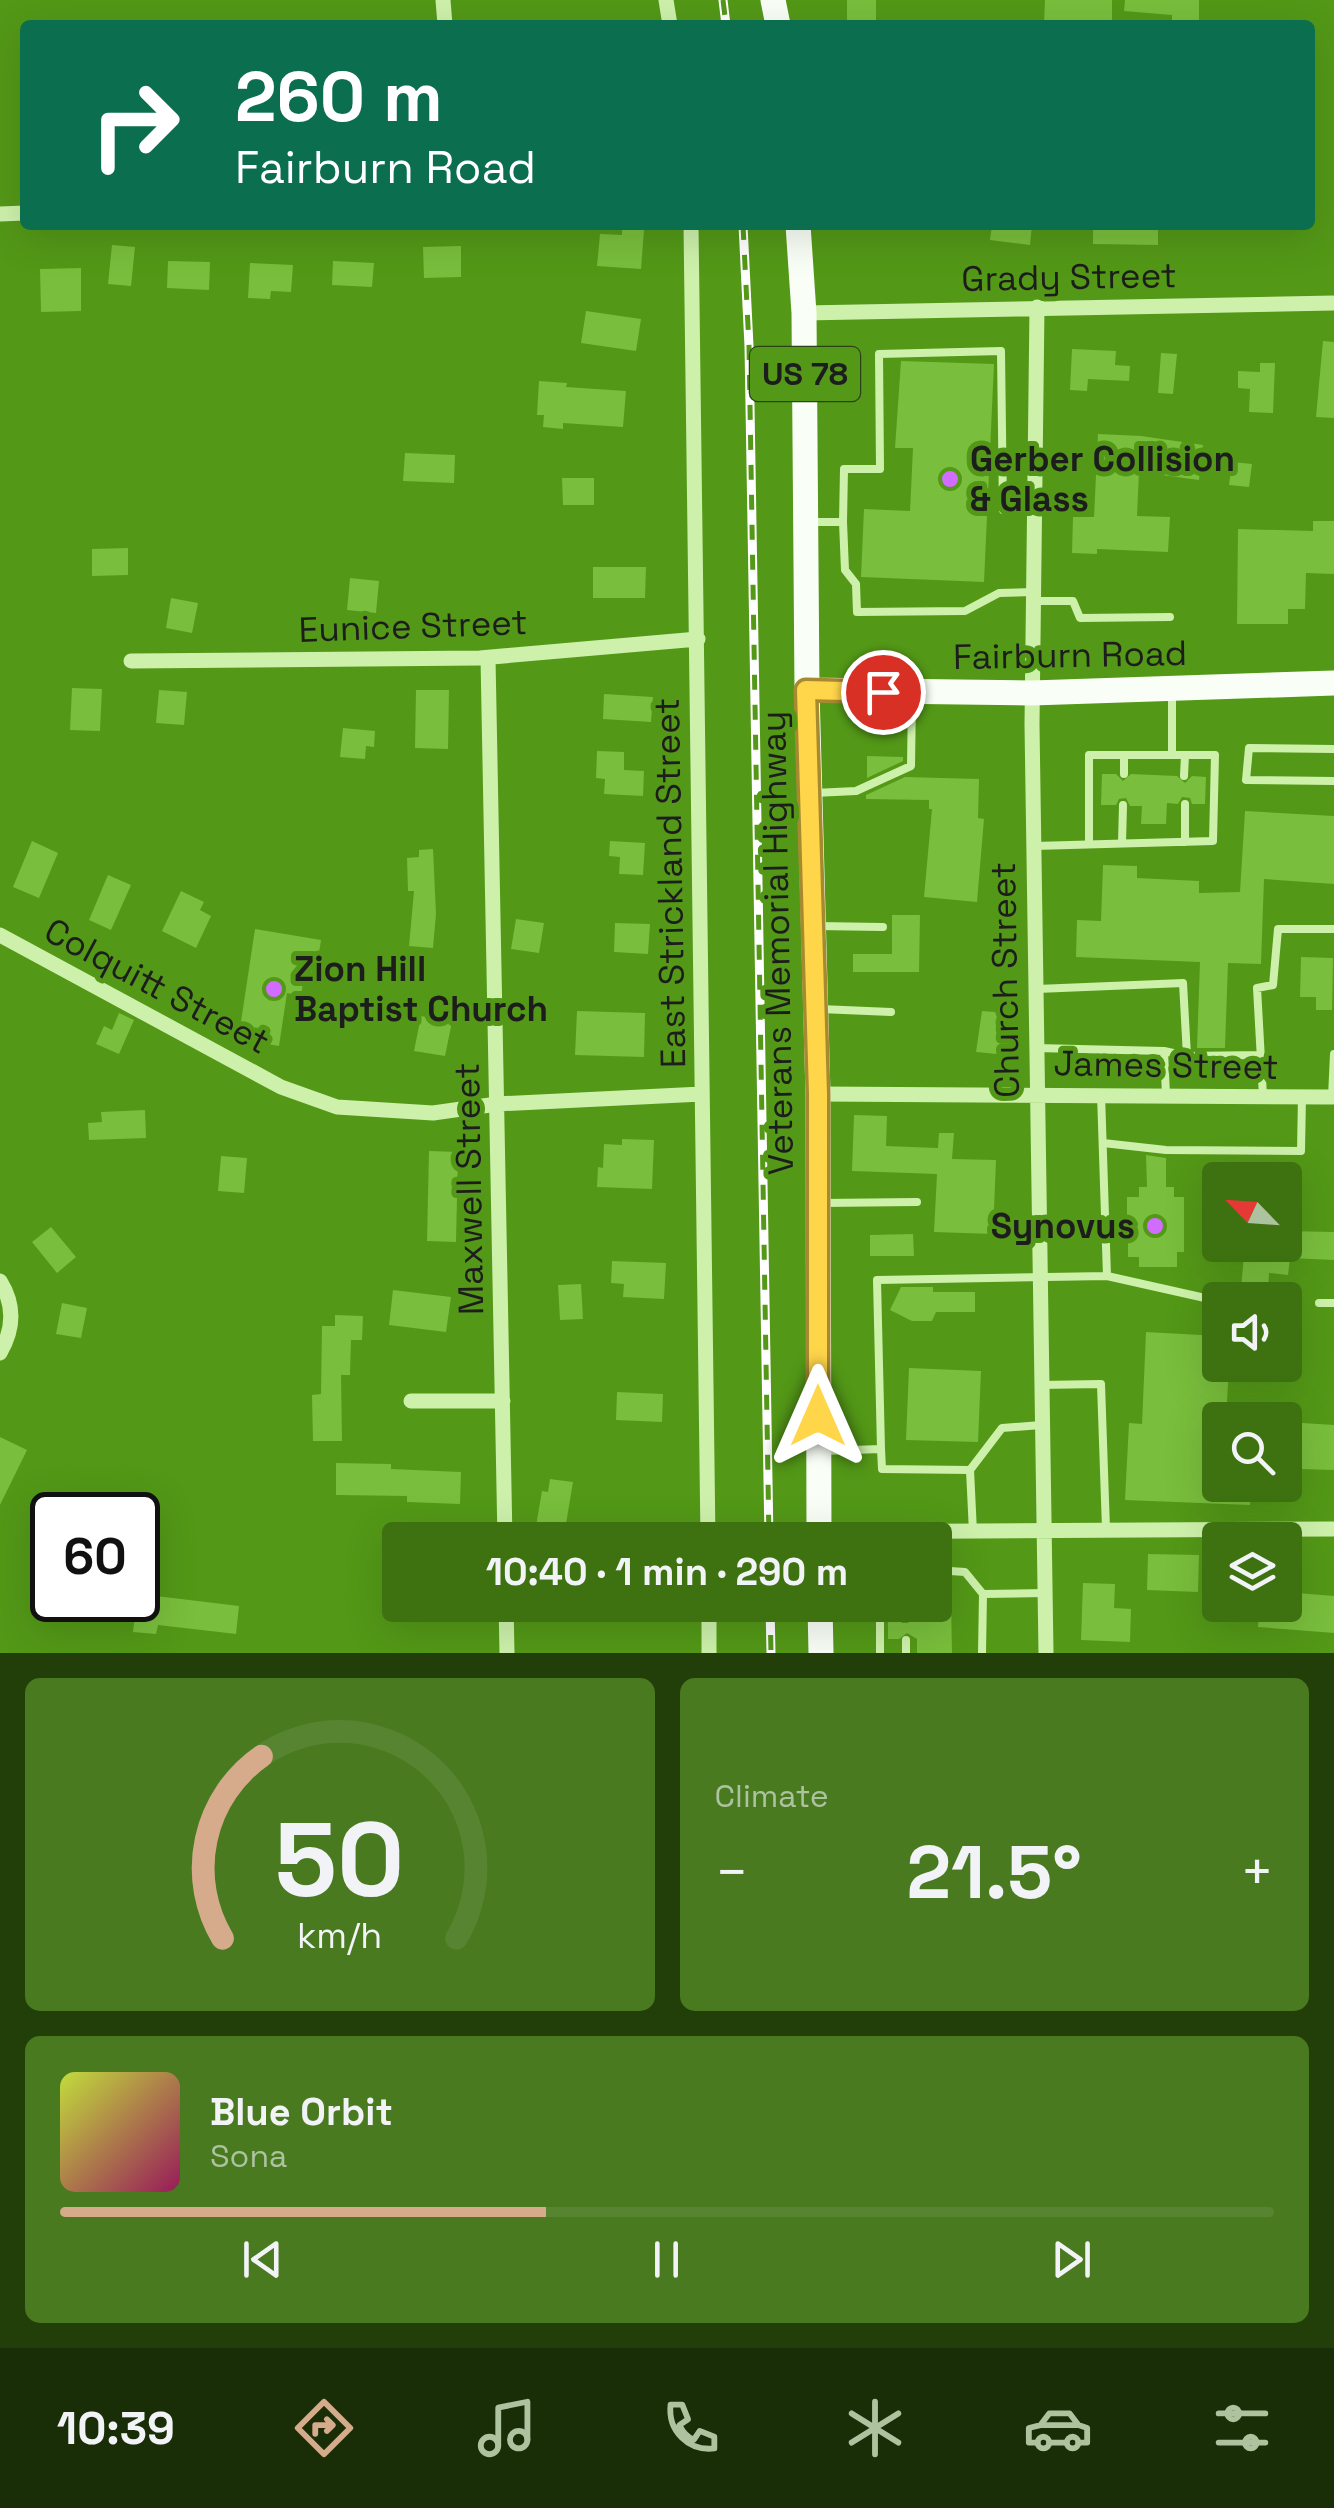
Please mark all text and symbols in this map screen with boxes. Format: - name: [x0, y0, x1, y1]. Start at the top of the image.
- text: 260 m: [235, 52, 443, 141]
- icon: right: [70, 60, 200, 190]
- text: Fairburn Road: [235, 139, 536, 196]
- street label: Grady Street: [961, 253, 1177, 301]
- road number: US 78: [750, 347, 860, 401]
- place label: Gerber Collision & Glass: [970, 437, 1235, 521]
- marker: Gerber Collision & Glass: [939, 468, 961, 490]
- street label: Eunice Street: [298, 600, 528, 652]
- street label: Fairburn Road: [953, 631, 1187, 679]
- pin: [841, 650, 926, 735]
- icon: arrive: [856, 665, 911, 720]
- street label: East Strickland Street: [645, 697, 695, 1069]
- street label: Veterans Memorial Highway: [751, 710, 803, 1176]
- street label: Church Street: [981, 862, 1029, 1098]
- street label: Colquitt Street: [37, 908, 277, 1064]
- place label: Zion Hill Baptist Church: [294, 947, 548, 1031]
- marker: Zion Hill Baptist Church: [263, 978, 285, 1000]
- street label: James Street: [1053, 1041, 1279, 1089]
- street label: Maxwell Street: [445, 1062, 493, 1316]
- north arrow: [1202, 1162, 1302, 1262]
- map controls: [1202, 1162, 1302, 1622]
- place label: Synovus: [991, 1204, 1135, 1248]
- marker: Synovus: [1144, 1215, 1166, 1237]
- button: sound: [1202, 1282, 1302, 1382]
- position arrow: [766, 1364, 870, 1468]
- button: search: [1202, 1402, 1302, 1502]
- speed limit sign: 60: [30, 1492, 160, 1622]
- button: layers: [1202, 1522, 1302, 1622]
- text: 10:40 · 1 min · 290 m: [486, 1548, 848, 1596]
- text: Climate: [715, 1776, 829, 1816]
- text: 50: [275, 1794, 405, 1926]
- text: 21.5°: [907, 1824, 1082, 1920]
- text: −: [715, 1837, 749, 1907]
- text: +: [1240, 1837, 1274, 1907]
- text: km/h: [297, 1913, 382, 1958]
- text: Blue Orbit: [210, 2088, 393, 2136]
- text: Sona: [210, 2136, 287, 2176]
- icon: previous: [235, 2232, 290, 2287]
- icon: pause: [639, 2232, 694, 2287]
- icon: next: [1044, 2232, 1099, 2287]
- icon: directions: [289, 2393, 359, 2463]
- icon: music: [472, 2393, 542, 2463]
- icon: phone: [656, 2393, 726, 2463]
- icon: climate: [840, 2393, 910, 2463]
- icon: car: [1023, 2393, 1093, 2463]
- icon: filters: [1207, 2393, 1277, 2463]
- text: 10:39: [57, 2400, 175, 2457]

